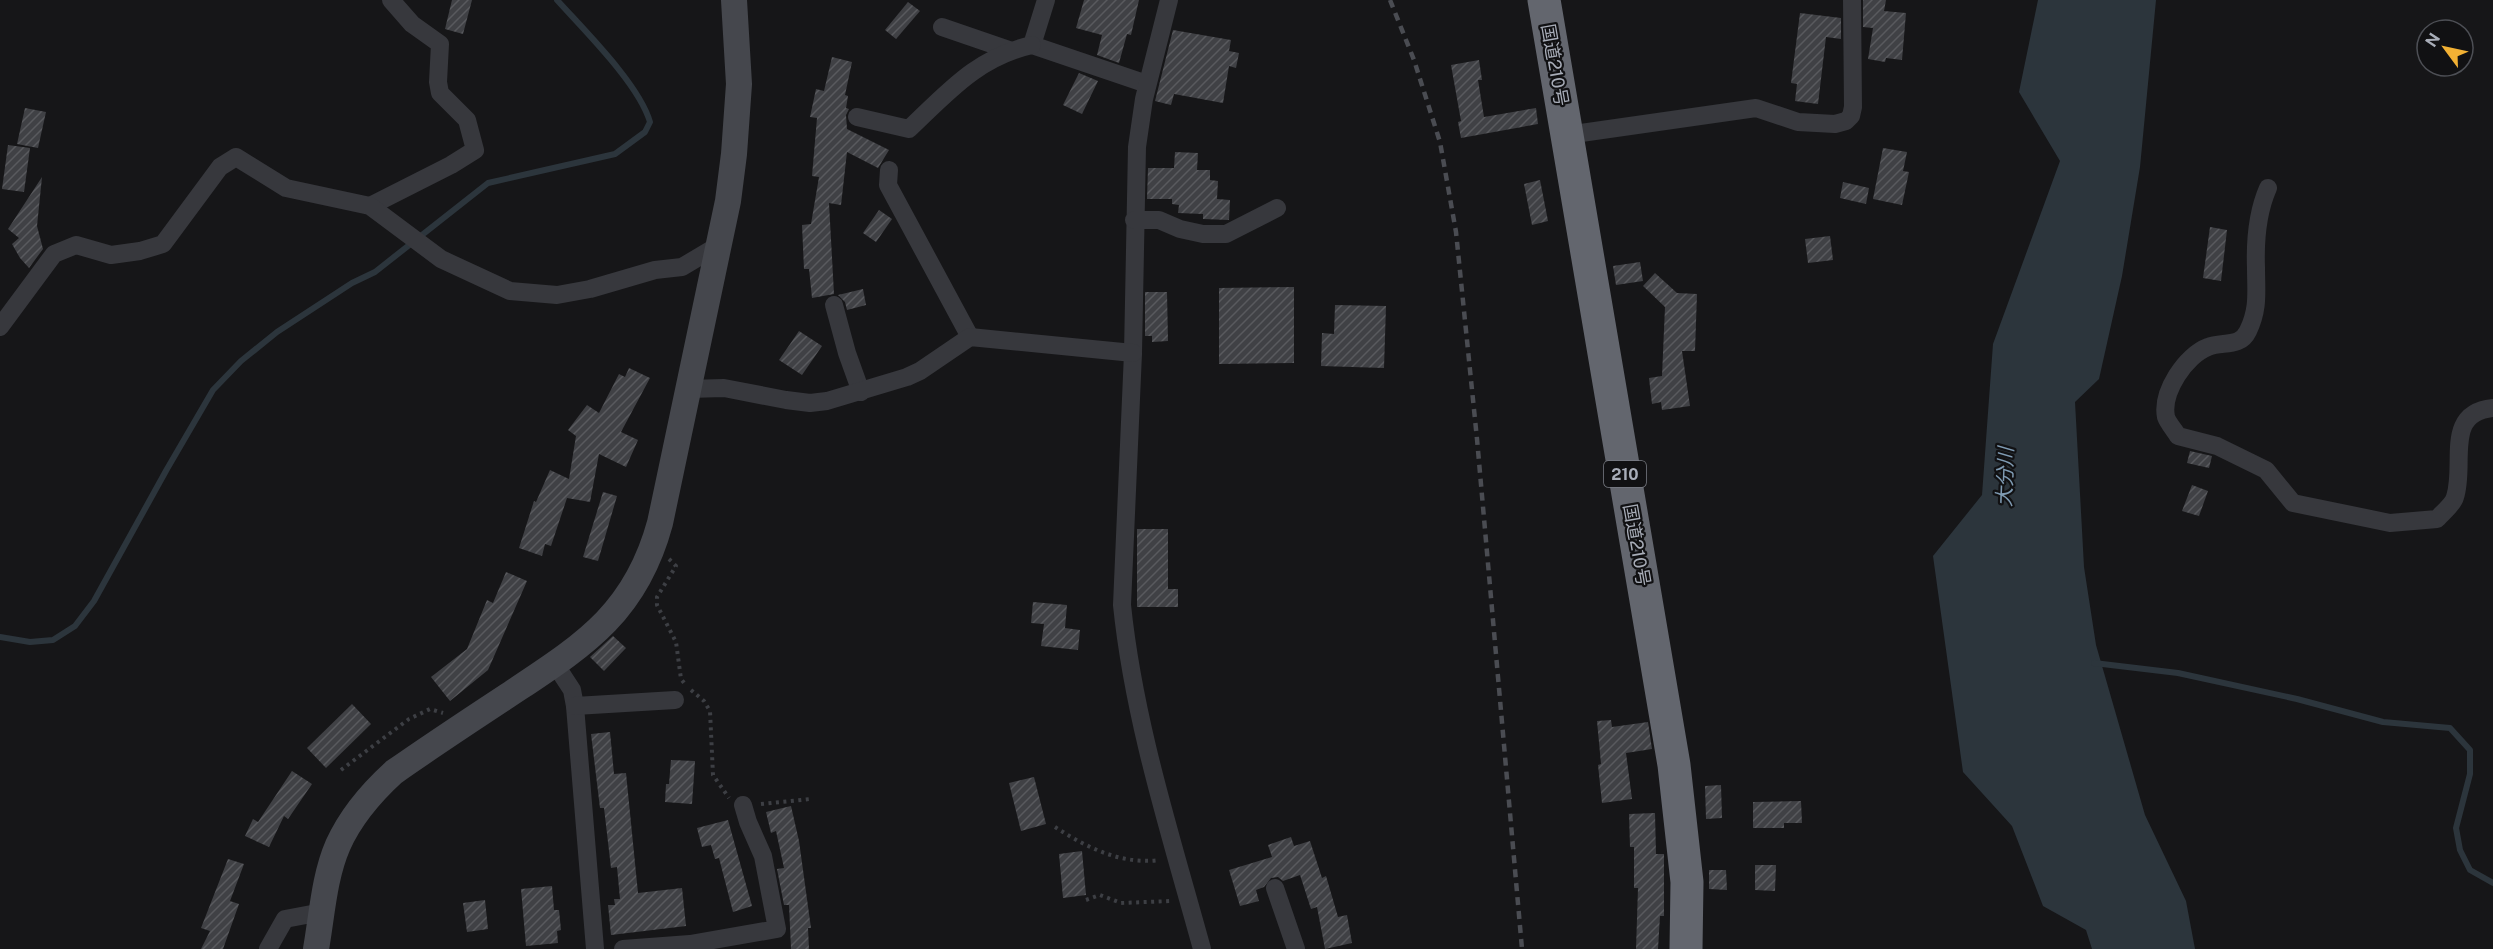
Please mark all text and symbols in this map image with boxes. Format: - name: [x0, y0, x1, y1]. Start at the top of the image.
- north arrow: [2415, 18, 2475, 78]
- street label: 国道210号: [1537, 22, 1573, 108]
- text: N: [2421, 30, 2444, 51]
- water label: 大分川: [1992, 445, 2018, 507]
- road number: 210: [1604, 461, 1646, 487]
- street label: 国道210号: [1619, 502, 1655, 588]

